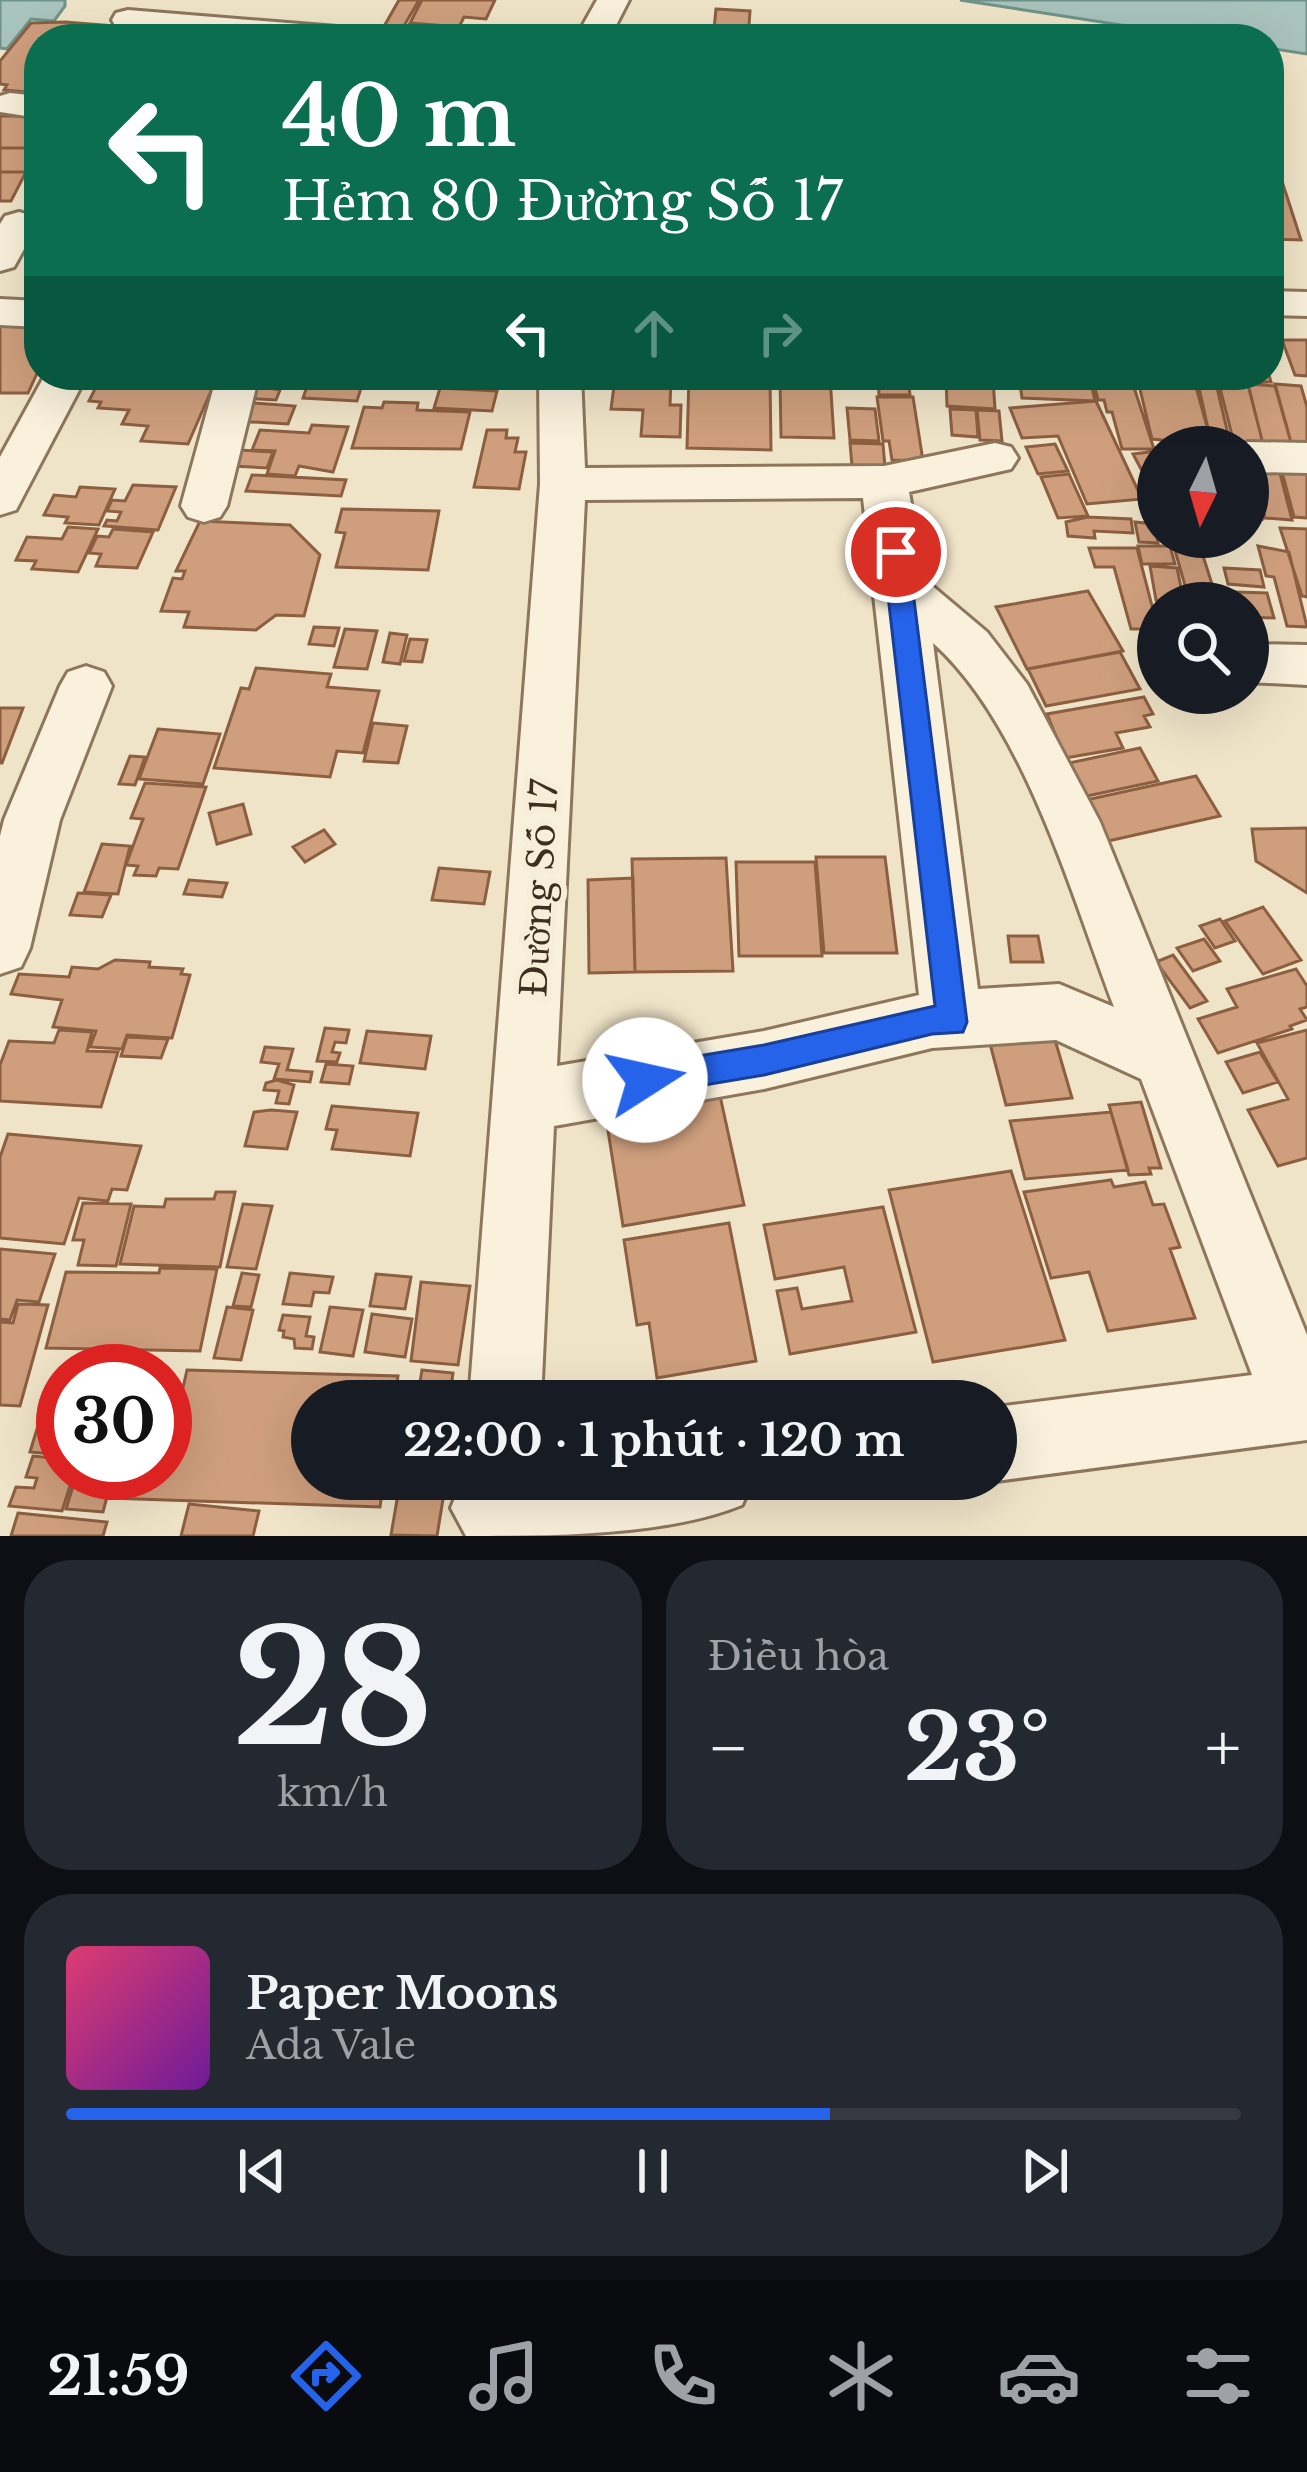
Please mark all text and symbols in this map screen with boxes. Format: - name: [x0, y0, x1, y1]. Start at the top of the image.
- text: 40 m: [282, 65, 516, 169]
- icon: left: [84, 72, 240, 228]
- text: Hẻm 80 Đường Số 17: [282, 168, 843, 235]
- icon: left: [495, 300, 561, 366]
- icon: ahead: [621, 300, 687, 366]
- icon: right: [747, 300, 813, 366]
- north arrow: [1137, 426, 1269, 558]
- map controls: [1137, 426, 1269, 714]
- pin: [845, 501, 947, 603]
- icon: arrive: [863, 519, 929, 585]
- button: search: [1137, 582, 1269, 714]
- street label: Đường Số 17: [511, 777, 568, 998]
- position arrow: [582, 1017, 708, 1143]
- speed limit sign: 30: [36, 1344, 192, 1500]
- text: 22:00 · 1 phút · 120 m: [403, 1412, 905, 1468]
- text: 28: [232, 1593, 433, 1786]
- text: Điều hòa: [708, 1632, 889, 1681]
- text: 23°: [904, 1693, 1050, 1804]
- text: −: [708, 1707, 749, 1789]
- text: +: [1205, 1707, 1241, 1789]
- text: km/h: [277, 1768, 388, 1817]
- text: Paper Moons: [246, 1965, 558, 2021]
- text: Ada Vale: [246, 2021, 416, 2070]
- icon: previous: [229, 2138, 295, 2204]
- icon: pause: [620, 2138, 686, 2204]
- icon: next: [1012, 2138, 1078, 2204]
- icon: directions: [284, 2334, 368, 2418]
- icon: music: [462, 2334, 546, 2418]
- icon: phone: [641, 2334, 725, 2418]
- icon: climate: [819, 2334, 903, 2418]
- icon: car: [997, 2334, 1081, 2418]
- icon: filters: [1176, 2334, 1260, 2418]
- text: 21:59: [47, 2343, 190, 2410]

